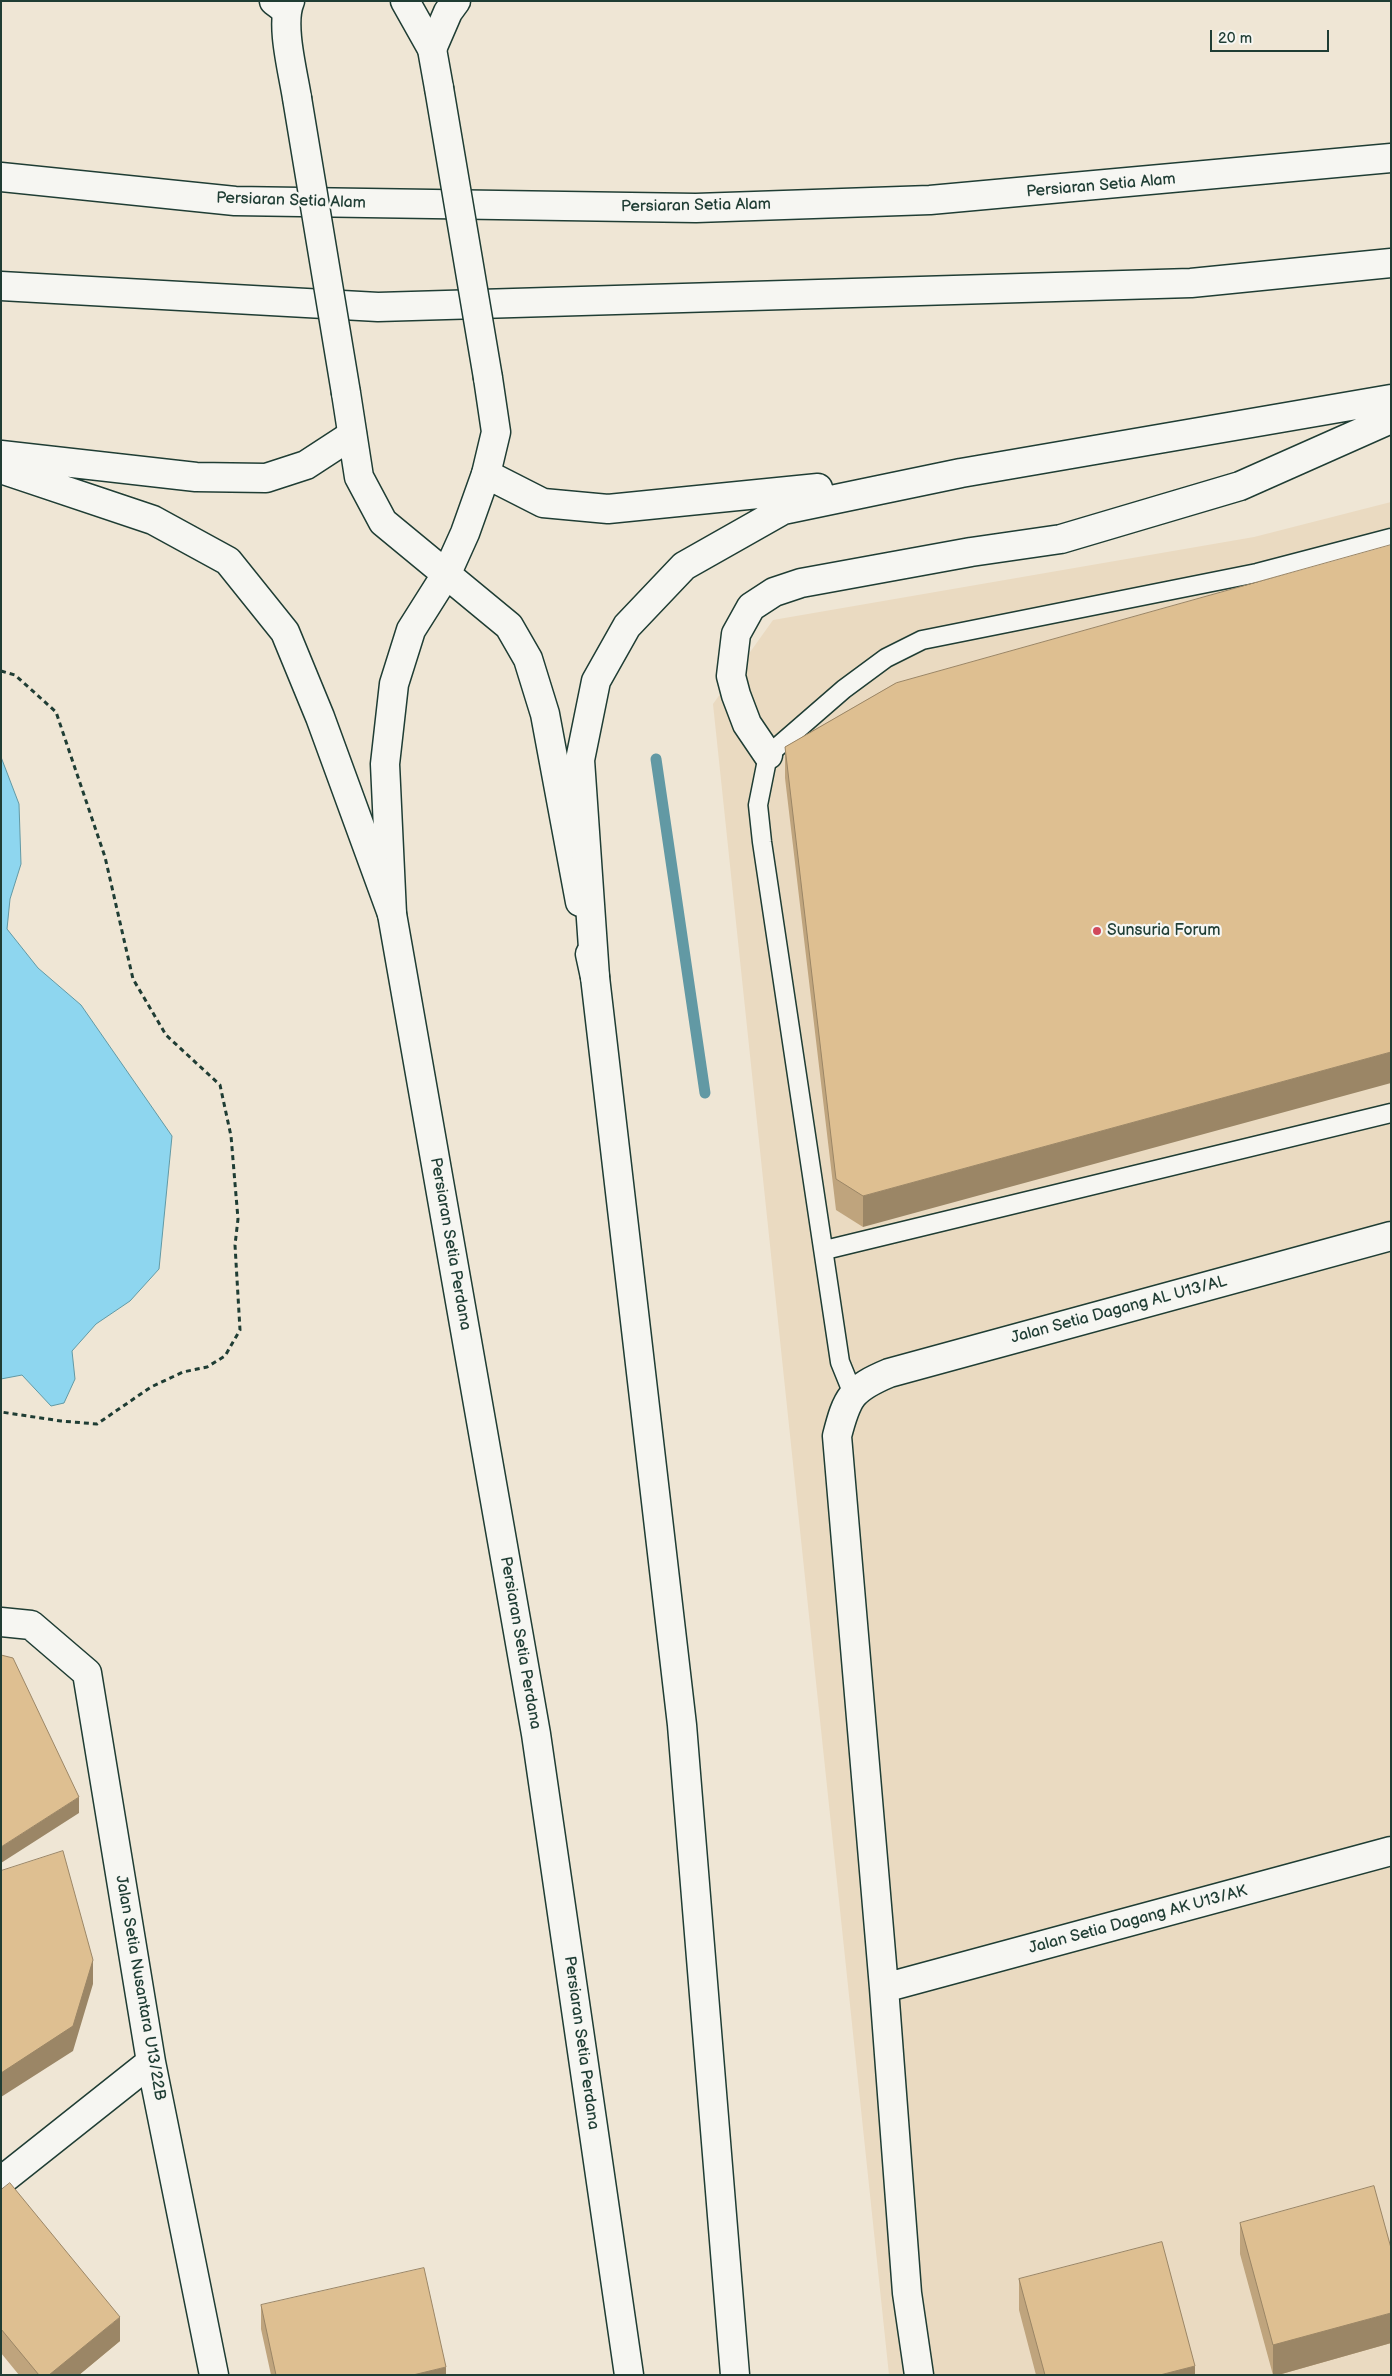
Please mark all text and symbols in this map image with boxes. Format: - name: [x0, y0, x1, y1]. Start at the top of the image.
- scale bar: [1212, 20, 1331, 52]
- text: 20 m: [1218, 29, 1252, 48]
- street label: Persiaran Setia Alam: [1025, 170, 1177, 202]
- street label: Persiaran Setia Alam: [216, 189, 366, 213]
- street label: Persiaran Setia Alam: [621, 195, 771, 217]
- place label: Sunsuria Forum: [1107, 921, 1220, 941]
- marker: Sunsuria Forum: [1091, 925, 1103, 937]
- street label: Persiaran Setia Perdana: [425, 1156, 475, 1332]
- street label: Jalan Setia Dagang AL U13/AL: [1009, 1272, 1229, 1348]
- street label: Persiaran Setia Perdana: [495, 1555, 545, 1731]
- street label: Jalan Setia Nusantara U13/22B: [111, 1874, 169, 2102]
- street label: Jalan Setia Dagang AK U13/AK: [1027, 1882, 1249, 1958]
- street label: Persiaran Setia Perdana: [559, 1955, 603, 2131]

